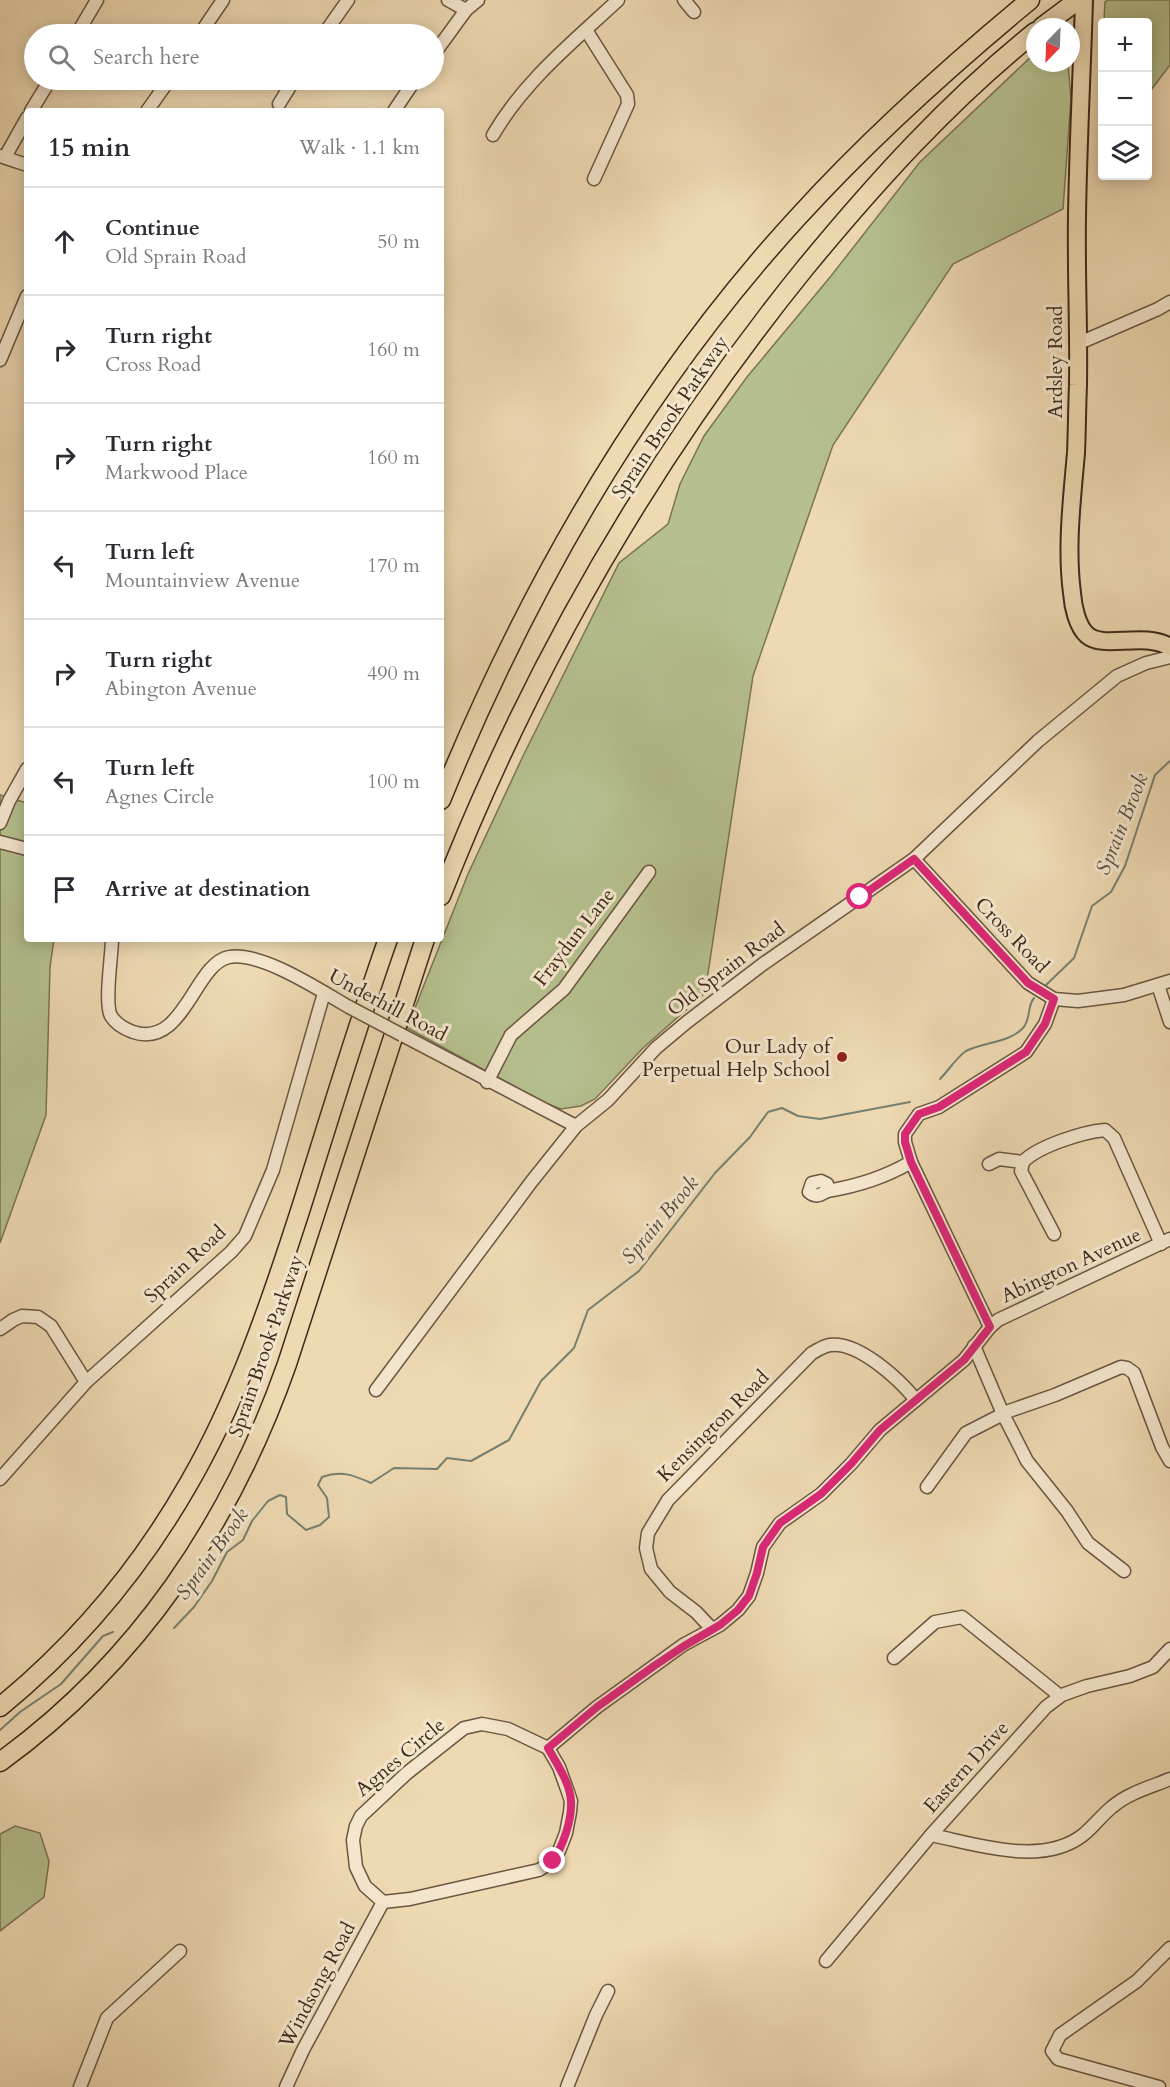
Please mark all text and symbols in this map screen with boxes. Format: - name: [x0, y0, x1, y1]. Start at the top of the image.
- north arrow: [1026, 18, 1080, 72]
- map controls: [1098, 18, 1152, 180]
- button: +: [1098, 18, 1152, 72]
- search box: [24, 24, 444, 90]
- icon: search: [45, 41, 78, 74]
- text: Search here: [93, 42, 200, 72]
- button: −: [1098, 72, 1152, 126]
- button: layers: [1098, 126, 1152, 180]
- text: 15 min: [48, 130, 131, 165]
- text: Walk · 1.1 km: [299, 134, 420, 161]
- text: Continue: [105, 213, 200, 243]
- icon: ahead: [48, 225, 81, 258]
- text: 50 m: [377, 228, 420, 255]
- text: Old Sprain Road: [105, 243, 246, 270]
- street label: Ardsley Road: [1042, 305, 1069, 418]
- text: Turn right: [105, 321, 212, 351]
- street label: Sprain Brook Parkway: [605, 330, 735, 504]
- icon: right: [48, 333, 81, 366]
- text: 160 m: [367, 336, 420, 363]
- text: Cross Road: [105, 351, 201, 378]
- text: Turn right: [105, 429, 212, 459]
- icon: right: [48, 441, 81, 474]
- text: 160 m: [367, 444, 420, 471]
- text: Markwood Place: [105, 459, 248, 486]
- text: Turn left: [105, 537, 194, 567]
- icon: left: [48, 549, 81, 582]
- text: 170 m: [367, 552, 420, 579]
- text: Mountainview Avenue: [105, 567, 300, 594]
- text: Turn right: [105, 645, 212, 675]
- icon: right: [48, 657, 81, 690]
- text: 490 m: [367, 660, 420, 687]
- text: Abington Avenue: [105, 675, 257, 702]
- text: Turn left: [105, 753, 194, 783]
- icon: left: [48, 765, 81, 798]
- text: 100 m: [367, 768, 420, 795]
- water label: Sprain Brook: [1088, 768, 1156, 879]
- text: Agnes Circle: [105, 783, 214, 810]
- icon: arrive: [48, 873, 81, 906]
- text: Arrive at destination: [105, 874, 310, 904]
- street label: Fraydun Lane: [527, 882, 621, 992]
- route start: [846, 883, 872, 909]
- street label: Cross Road: [969, 891, 1055, 979]
- street label: Old Sprain Road: [661, 915, 791, 1022]
- street label: Underhill Road: [324, 962, 452, 1048]
- place label: Our Lady of Perpetual Help School: [642, 1033, 833, 1083]
- marker: Our Lady of Perpetual Help School: [835, 1050, 849, 1064]
- water label: Sprain Brook: [614, 1169, 706, 1270]
- street label: Sprain Road: [138, 1219, 232, 1309]
- street label: Abington Avenue: [996, 1221, 1146, 1309]
- street label: Sprain Brook Parkway: [222, 1251, 310, 1441]
- street label: Kensington Road: [651, 1364, 775, 1488]
- water label: Sprain Brook: [169, 1502, 256, 1606]
- street label: Agnes Circle: [349, 1711, 451, 1803]
- street label: Eastern Drive: [917, 1715, 1015, 1819]
- route end: [539, 1847, 565, 1873]
- street label: Windsong Road: [272, 1917, 362, 2054]

